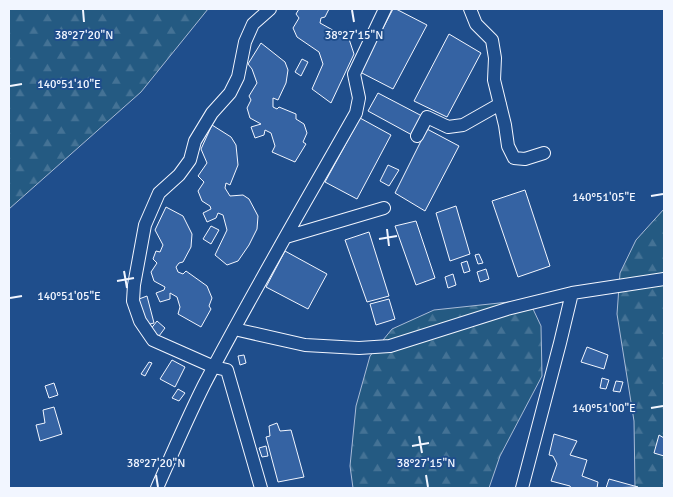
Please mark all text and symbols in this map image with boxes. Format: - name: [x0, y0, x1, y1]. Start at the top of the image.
- text: 38°27'20"N: [55, 28, 113, 43]
- text: 38°27'15"N: [325, 28, 383, 43]
- text: 140°51'10"E: [37, 77, 101, 92]
- text: 140°51'05"E: [572, 190, 636, 205]
- text: 140°51'05"E: [37, 289, 101, 304]
- text: 140°51'00"E: [572, 401, 636, 416]
- text: 38°27'20"N: [127, 456, 185, 471]
- text: 38°27'15"N: [397, 456, 455, 471]

